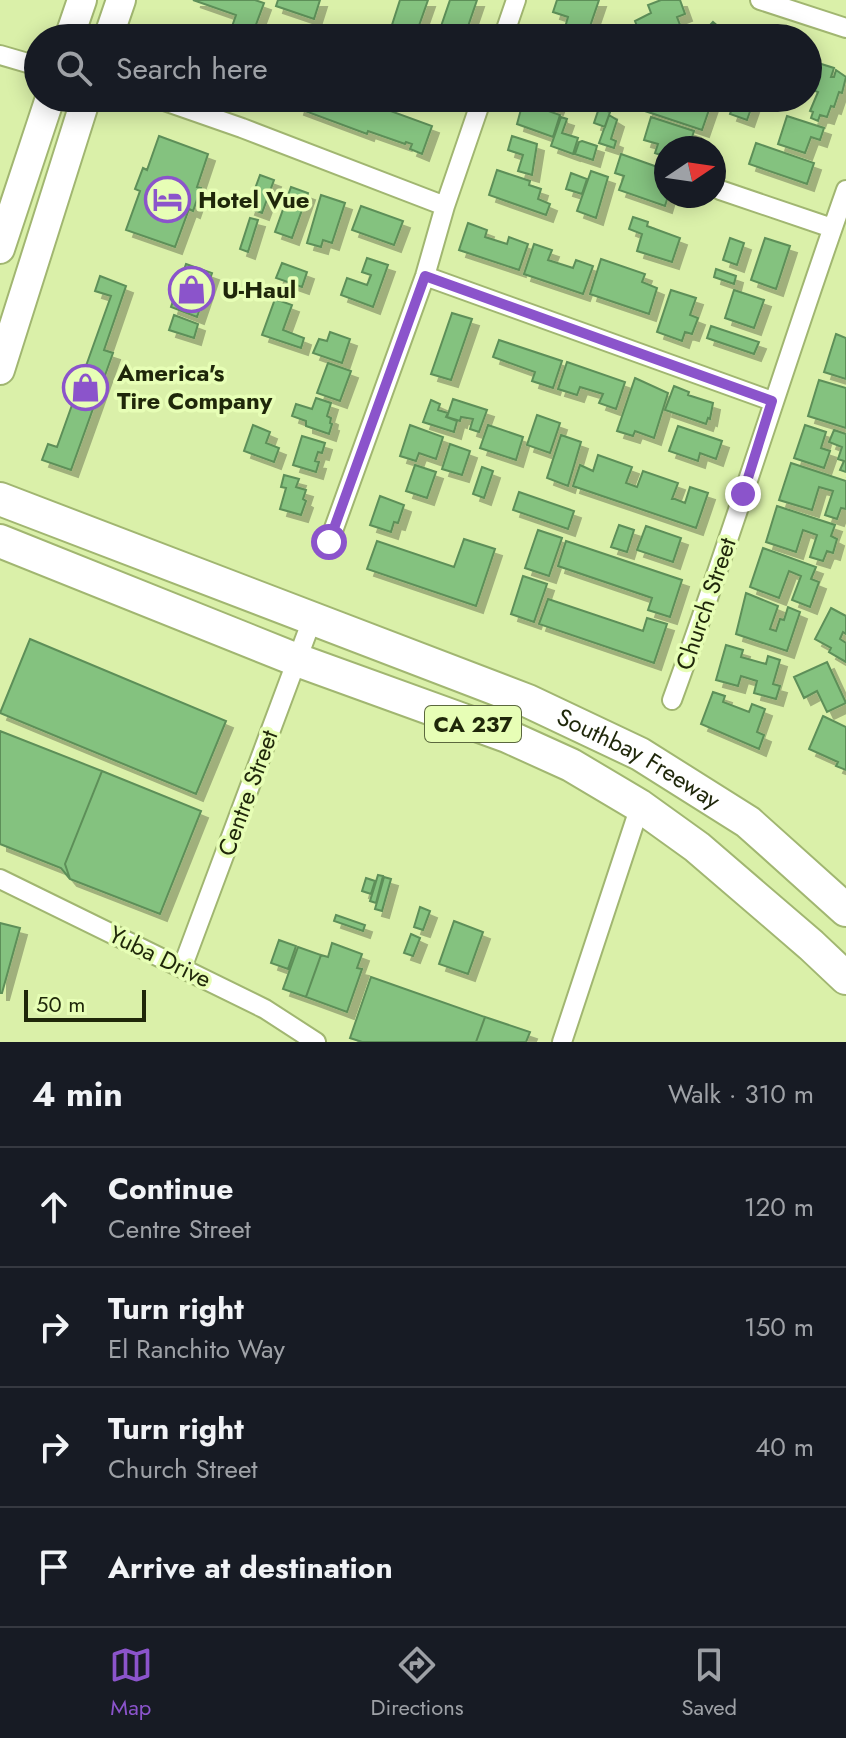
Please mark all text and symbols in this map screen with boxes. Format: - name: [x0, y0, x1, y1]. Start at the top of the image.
- search box: [24, 24, 822, 112]
- icon: search: [52, 46, 96, 90]
- text: Search here: [116, 47, 268, 90]
- north arrow: [654, 136, 726, 208]
- hotel icon: Hotel Vue: [143, 176, 191, 224]
- place label: Hotel Vue: [198, 182, 310, 217]
- shop icon: U-Haul: [167, 266, 215, 314]
- place label: U-Haul: [222, 272, 296, 307]
- place label: America's Tire Company: [116, 355, 273, 418]
- shop icon: America's Tire Company: [62, 363, 110, 411]
- route end: [725, 476, 761, 512]
- route start: [311, 524, 347, 560]
- street label: Church Street: [667, 533, 745, 675]
- street label: Southbay Freeway: [551, 699, 728, 818]
- road number: CA 237: [425, 706, 521, 742]
- street label: Centre Street: [209, 725, 287, 861]
- street label: Yuba Drive: [103, 917, 217, 996]
- scale bar: [24, 986, 146, 1022]
- text: 50 m: [36, 988, 85, 1020]
- text: 4 min: [32, 1070, 123, 1119]
- text: Walk · 310 m: [668, 1075, 814, 1113]
- text: Continue: [108, 1167, 234, 1210]
- icon: ahead: [32, 1185, 76, 1229]
- text: 120 m: [744, 1188, 814, 1226]
- text: Centre Street: [108, 1210, 251, 1248]
- text: Turn right: [108, 1287, 244, 1330]
- icon: right: [32, 1305, 76, 1349]
- text: 150 m: [744, 1308, 814, 1346]
- text: El Ranchito Way: [108, 1330, 285, 1368]
- text: Turn right: [108, 1407, 244, 1450]
- icon: right: [32, 1425, 76, 1469]
- text: 40 m: [755, 1428, 814, 1466]
- text: Church Street: [108, 1450, 258, 1488]
- icon: arrive: [32, 1545, 76, 1589]
- text: Arrive at destination: [108, 1546, 393, 1589]
- tab: Map: [109, 1643, 153, 1723]
- tab: Directions: [371, 1643, 464, 1723]
- tab: Saved: [681, 1643, 737, 1723]

